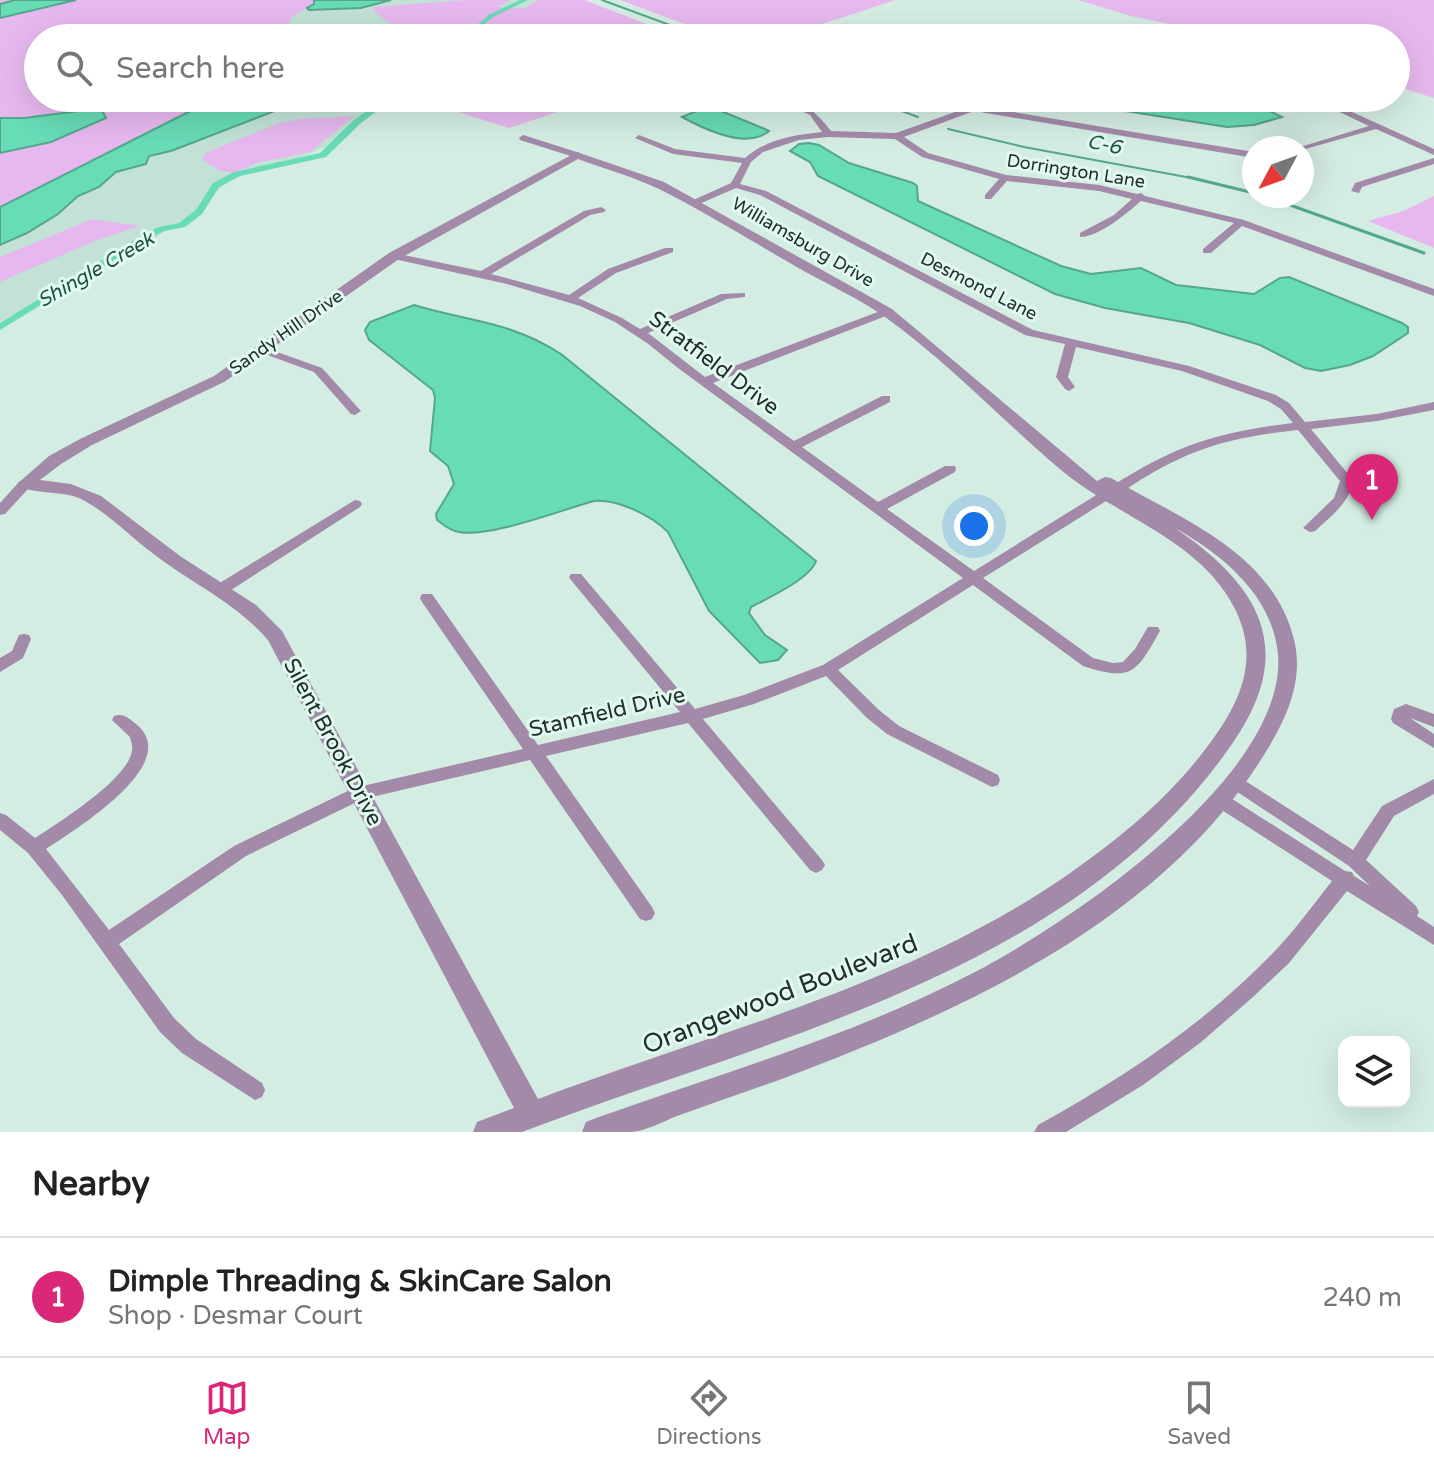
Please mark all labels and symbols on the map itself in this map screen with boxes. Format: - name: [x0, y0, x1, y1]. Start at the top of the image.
- water label: C-6: [1085, 130, 1126, 161]
- north arrow: [1242, 136, 1314, 208]
- street label: Dorrington Lane: [1005, 149, 1147, 193]
- street label: Williamsburg Drive: [728, 192, 878, 292]
- water label: Shingle Creek: [34, 226, 160, 313]
- street label: Desmond Lane: [917, 247, 1041, 325]
- street label: Sandy Hill Drive: [225, 285, 347, 379]
- street label: Stratfield Drive: [644, 306, 784, 420]
- pin: 1: [1346, 454, 1398, 520]
- your location: [954, 506, 994, 546]
- street label: Silent Brook Drive: [278, 654, 388, 830]
- street label: Stamfield Drive: [526, 681, 688, 743]
- street label: Orangewood Boulevard: [638, 927, 922, 1061]

